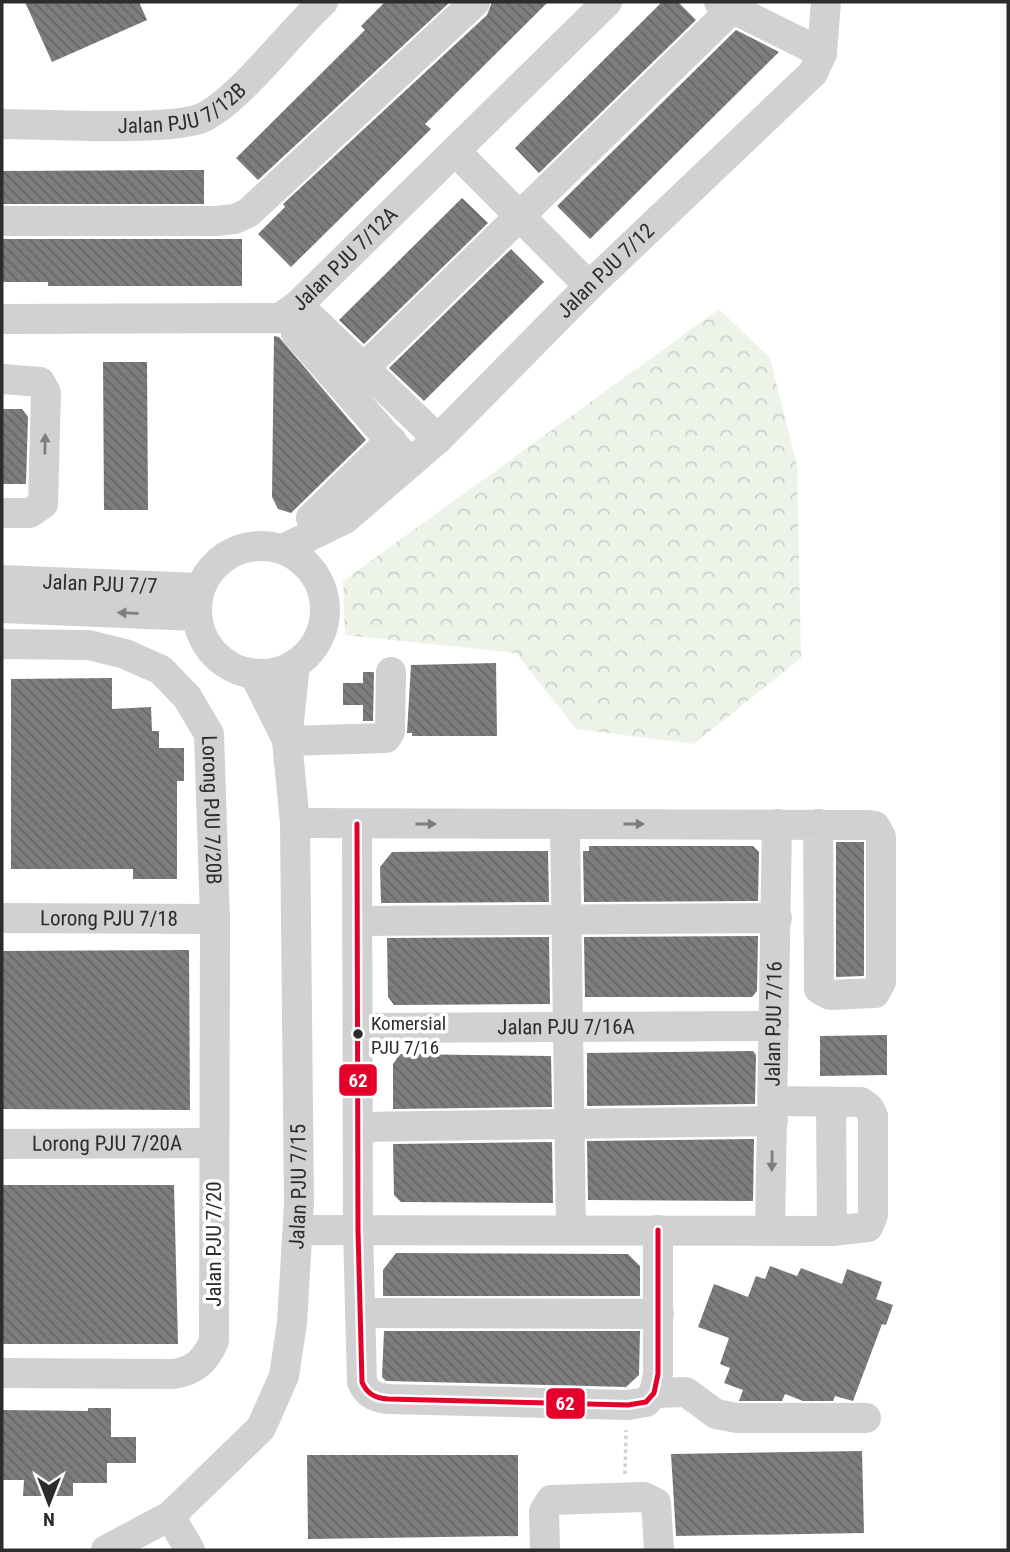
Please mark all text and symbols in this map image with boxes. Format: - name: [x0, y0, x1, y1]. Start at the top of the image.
- street label: Jalan PJU 7/12B: [118, 78, 251, 138]
- street label: Jalan PJU 7/12A: [287, 202, 402, 316]
- street label: Jalan PJU 7/12: [552, 219, 659, 323]
- one-way arrow: [39, 433, 51, 455]
- street label: Jalan PJU 7/7: [42, 570, 158, 598]
- one-way arrow: [117, 607, 139, 619]
- street label: Lorong PJU 7/20B: [197, 735, 226, 885]
- one-way arrow: [415, 818, 437, 830]
- one-way arrow: [623, 818, 645, 830]
- street label: Lorong PJU 7/18: [40, 906, 178, 931]
- street label: Jalan PJU 7/16: [760, 961, 787, 1087]
- place label: Komersial PJU 7/16: [371, 1012, 446, 1059]
- street label: Jalan PJU 7/16A: [497, 1015, 635, 1039]
- marker: Komersial PJU 7/16: [351, 1027, 365, 1041]
- line badge: 62: [338, 1063, 378, 1097]
- text: 62: [348, 1069, 368, 1092]
- street label: Jalan PJU 7/15: [284, 1124, 311, 1250]
- street label: Lorong PJU 7/20A: [32, 1131, 182, 1156]
- one-way arrow: [766, 1151, 778, 1173]
- street label: Jalan PJU 7/20: [202, 1181, 226, 1307]
- line badge: 62: [545, 1387, 586, 1420]
- text: 62: [555, 1392, 575, 1415]
- north arrow: [14, 1468, 84, 1538]
- text: N: [43, 1508, 55, 1531]

